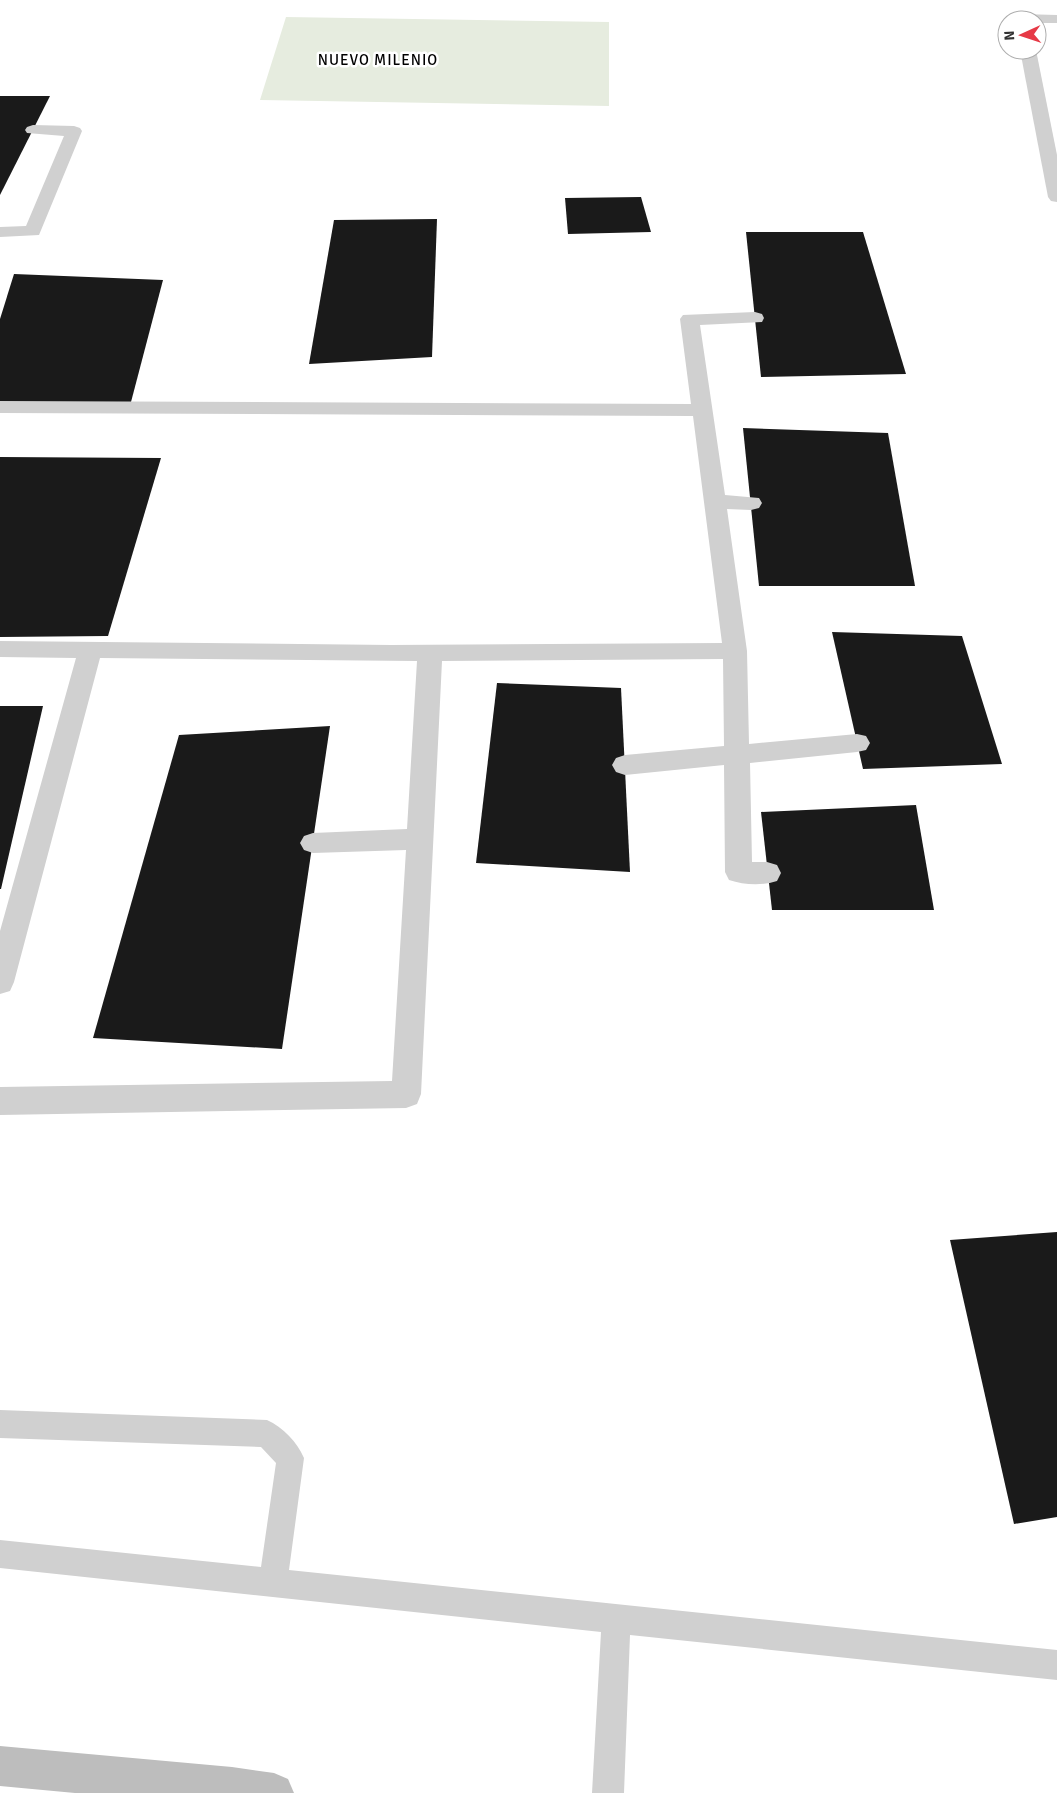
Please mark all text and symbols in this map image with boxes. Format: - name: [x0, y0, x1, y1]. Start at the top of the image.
- north arrow: [997, 10, 1047, 60]
- text: N: [1001, 30, 1018, 41]
- district label: NUEVO MILENIO: [318, 51, 438, 69]

